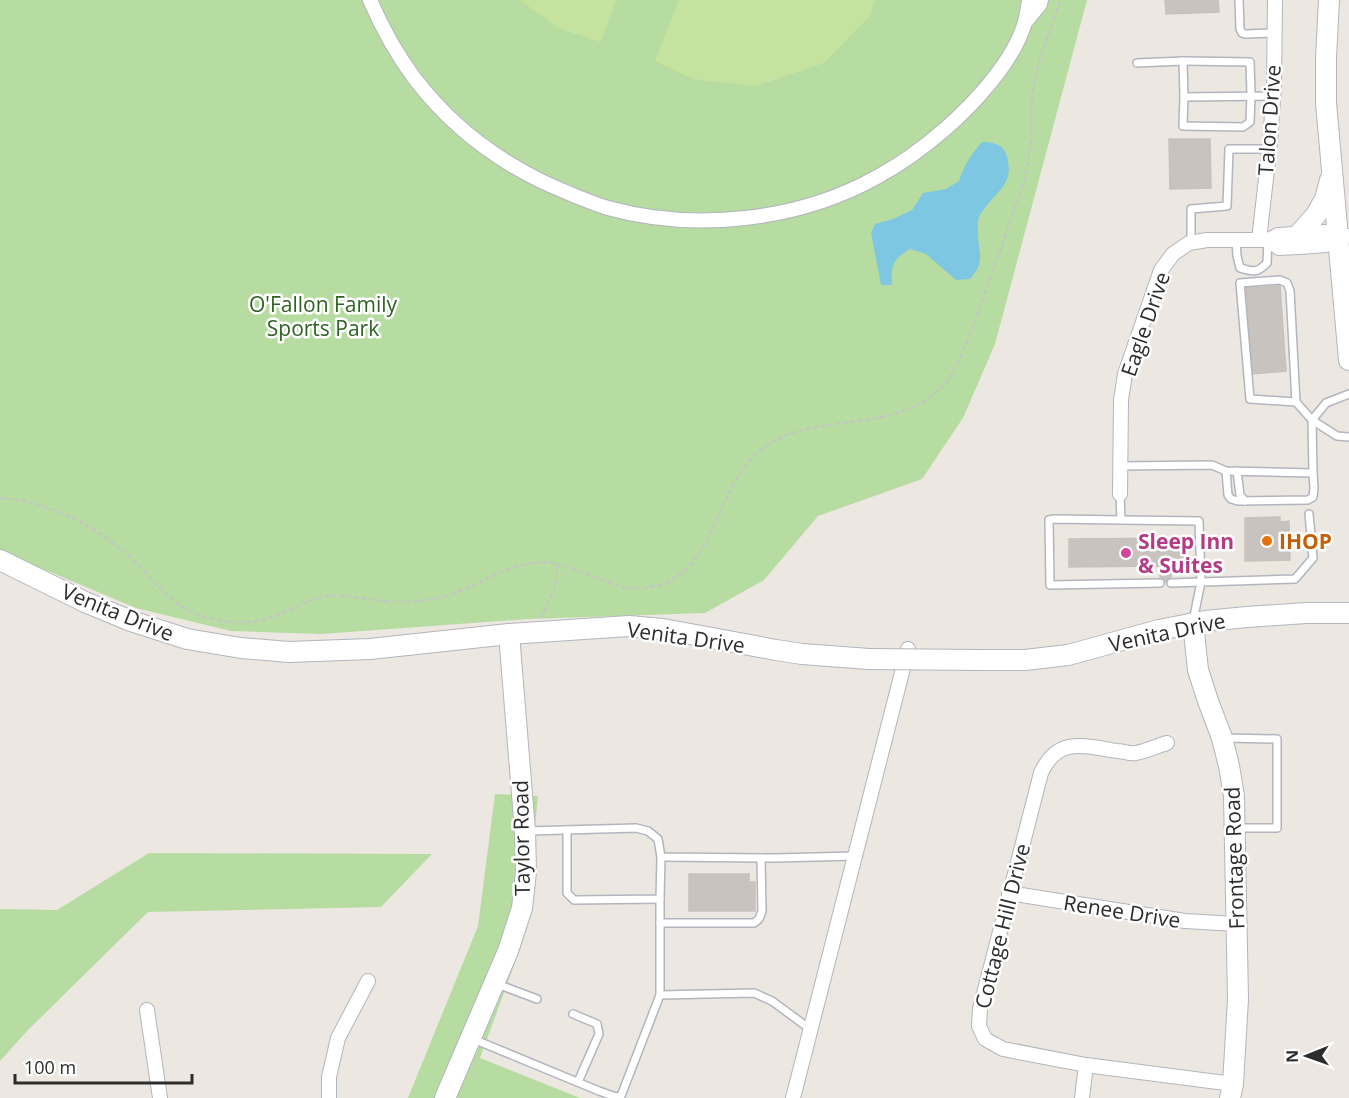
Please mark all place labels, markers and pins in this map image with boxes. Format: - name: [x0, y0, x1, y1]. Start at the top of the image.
- place label: Sleep Inn & Suites: [1138, 527, 1234, 579]
- place label: IHOP: [1279, 527, 1332, 555]
- marker: IHOP: [1260, 534, 1274, 548]
- marker: Sleep Inn & Suites: [1119, 546, 1133, 560]

